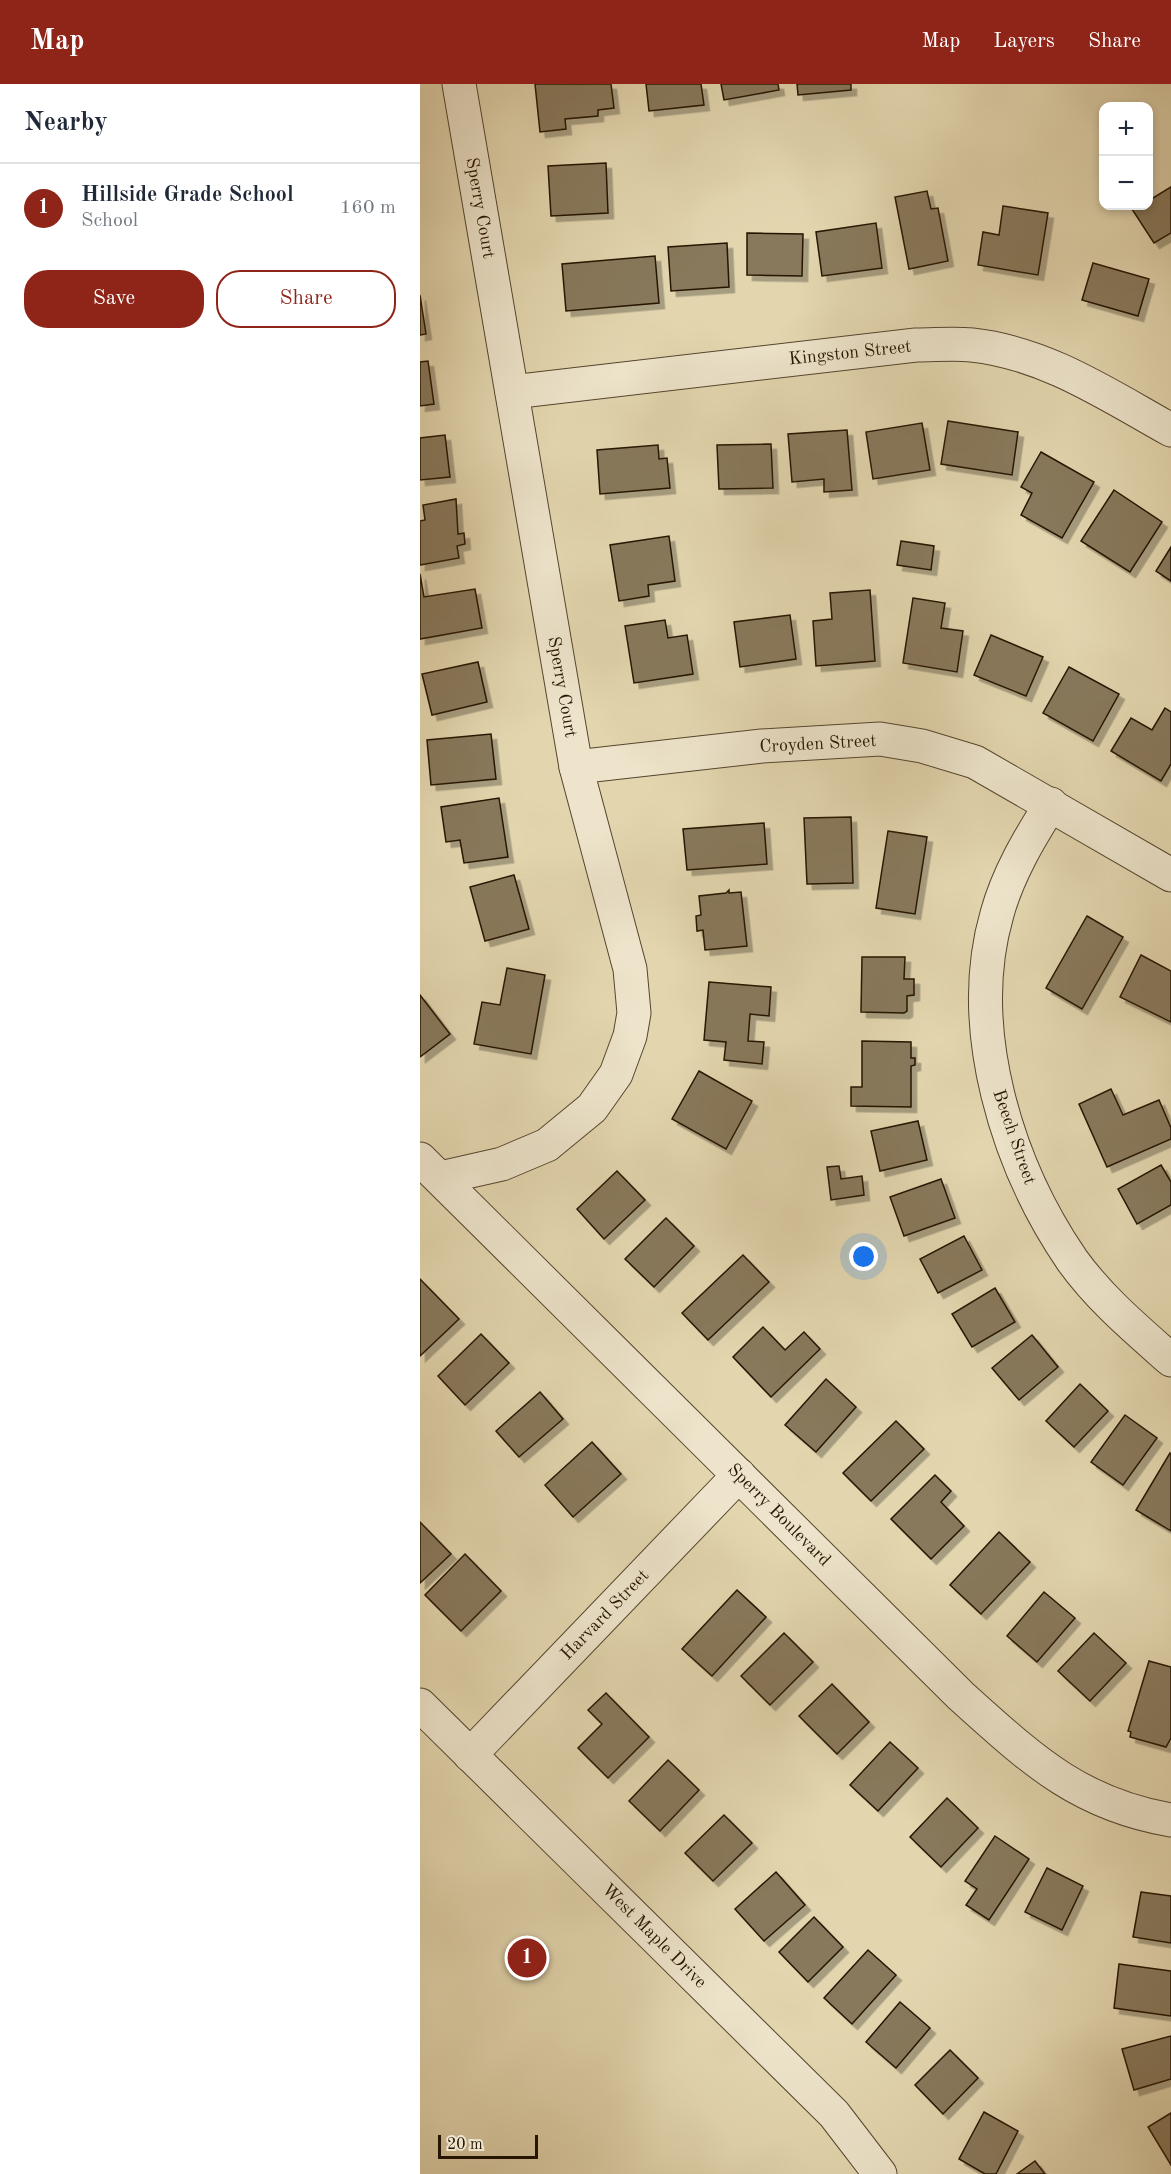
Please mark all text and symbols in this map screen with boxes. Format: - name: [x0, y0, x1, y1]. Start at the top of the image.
- text: Map: [30, 28, 84, 56]
- text: Map: [921, 31, 960, 52]
- text: Layers: [993, 31, 1055, 52]
- text: Share: [1088, 31, 1141, 52]
- map controls: [1099, 102, 1153, 210]
- button: +: [1099, 102, 1153, 156]
- text: Nearby: [24, 110, 108, 136]
- street label: Sperry Court: [462, 156, 498, 260]
- button: −: [1099, 156, 1153, 210]
- text: Hillside Grade School: [81, 184, 294, 206]
- text: 1: [38, 198, 49, 218]
- text: 160 m: [340, 198, 396, 218]
- text: School: [81, 211, 138, 231]
- button: Save: [24, 270, 204, 328]
- button: Share: [216, 270, 396, 328]
- street label: Kingston Street: [788, 338, 912, 368]
- street label: Sperry Court: [544, 635, 580, 739]
- street label: Croyden Street: [759, 732, 877, 756]
- street label: Beech Street: [989, 1087, 1039, 1187]
- your location: [849, 1242, 878, 1271]
- street label: Sperry Boulevard: [724, 1460, 834, 1570]
- street label: Harvard Street: [558, 1566, 652, 1664]
- street label: West Maple Drive: [598, 1880, 710, 1992]
- pin: 1: [508, 1936, 546, 1980]
- scale bar: [438, 2132, 538, 2160]
- text: 20 m: [447, 2137, 483, 2153]

